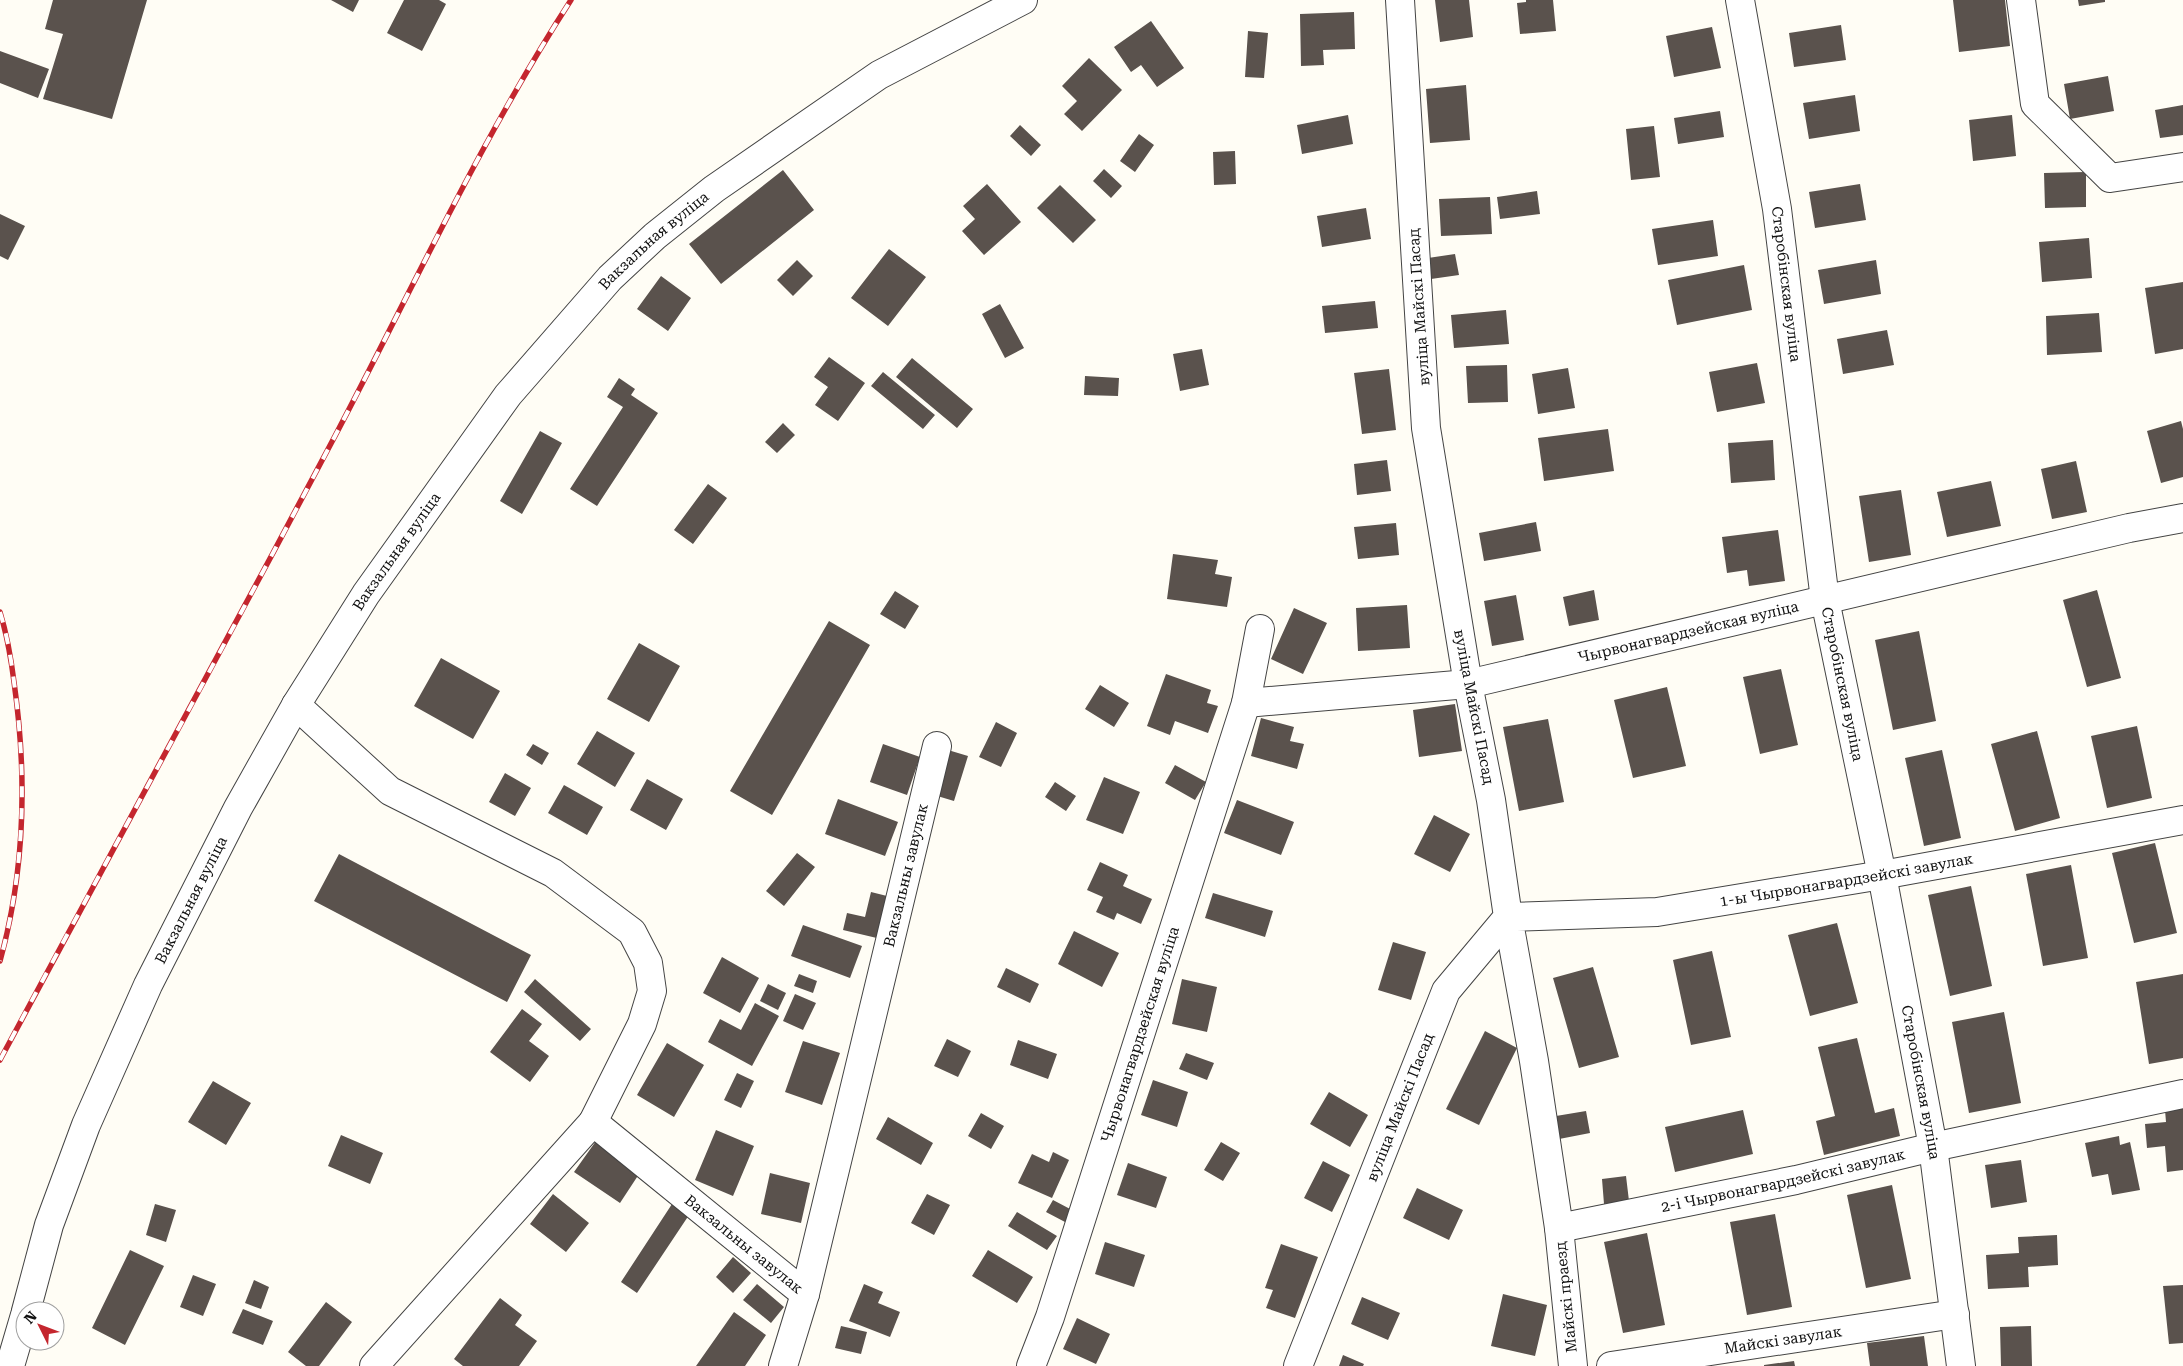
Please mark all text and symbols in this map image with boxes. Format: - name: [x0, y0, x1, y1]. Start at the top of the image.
- street label: Вакзальная вуліца: [595, 188, 712, 293]
- street label: Старобінская вуліца: [1768, 205, 1805, 363]
- street label: вуліца Майскі Пасад: [1404, 227, 1433, 386]
- street label: Вакзальная вуліца: [349, 489, 444, 614]
- street label: Чырвонагвардзейская вуліца: [1576, 597, 1800, 667]
- street label: Старобінская вуліца: [1818, 605, 1867, 763]
- street label: вуліца Майскі Пасад: [1450, 628, 1498, 787]
- street label: Вакзальны завулак: [880, 801, 932, 949]
- street label: Вакзальная вуліца: [151, 833, 231, 967]
- street label: 1-ы Чырвонагвардзейскі завулак: [1718, 849, 1975, 911]
- street label: Чырвонагвардзейская вуліца: [1097, 924, 1183, 1145]
- street label: Старобінская вуліца: [1898, 1004, 1944, 1161]
- street label: вуліца Майскі Пасад: [1363, 1030, 1438, 1184]
- street label: 2-і Чырвонагвардзейскі завулак: [1659, 1145, 1907, 1216]
- street label: Вакзальны завулак: [681, 1191, 807, 1298]
- street label: Майскі праезд: [1551, 1240, 1581, 1353]
- north arrow: [15, 1301, 65, 1351]
- text: N: [21, 1308, 40, 1327]
- street label: Майскі завулак: [1723, 1322, 1844, 1358]

